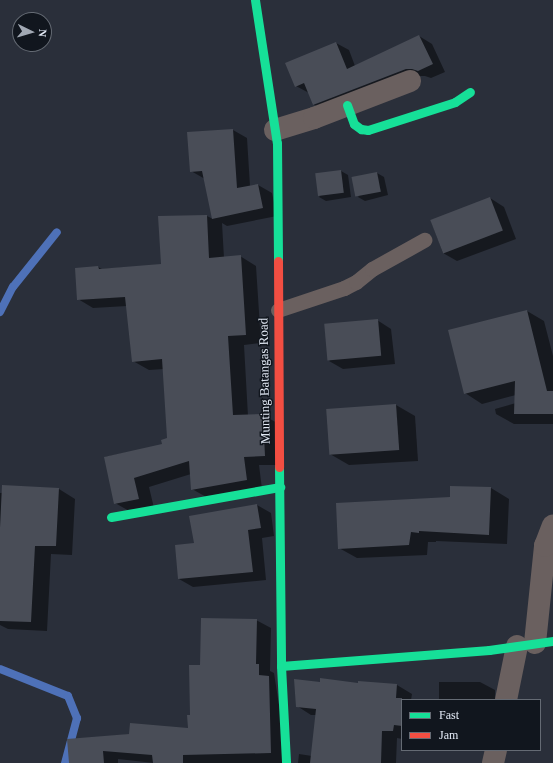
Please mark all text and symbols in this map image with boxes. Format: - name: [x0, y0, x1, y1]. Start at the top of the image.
- north arrow: [12, 12, 52, 52]
- text: N: [37, 28, 49, 37]
- street label: Munting Batangas Road: [256, 318, 274, 444]
- legend: [401, 699, 541, 751]
- text: Fast: [439, 708, 459, 722]
- text: Jam: [439, 728, 458, 742]

